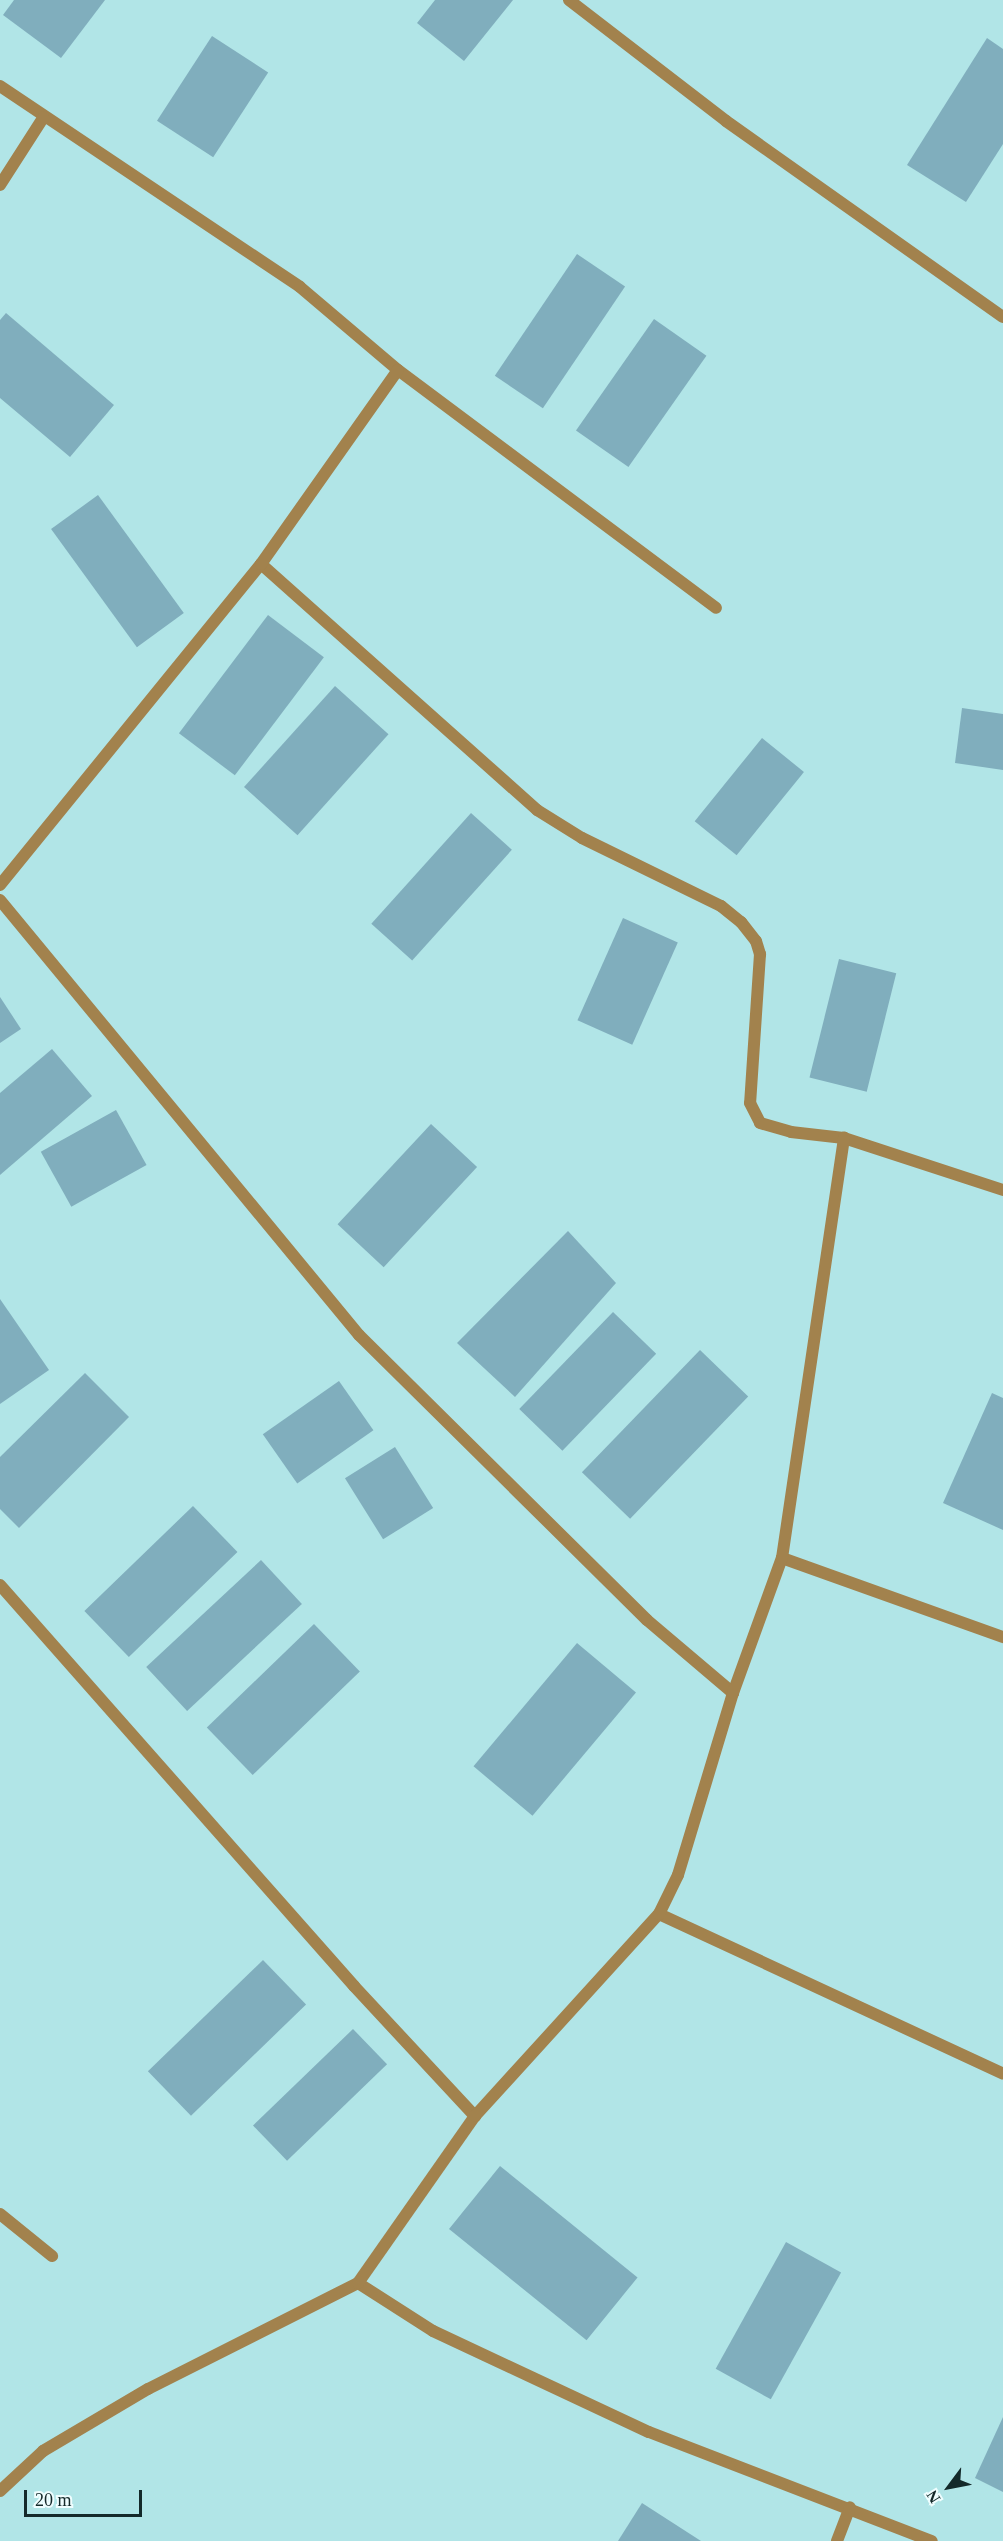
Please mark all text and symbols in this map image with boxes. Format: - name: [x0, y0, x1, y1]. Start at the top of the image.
- north arrow: [919, 2457, 979, 2517]
- scale bar: [27, 2478, 146, 2516]
- text: N: [923, 2487, 944, 2506]
- text: 20 m: [35, 2490, 72, 2510]

